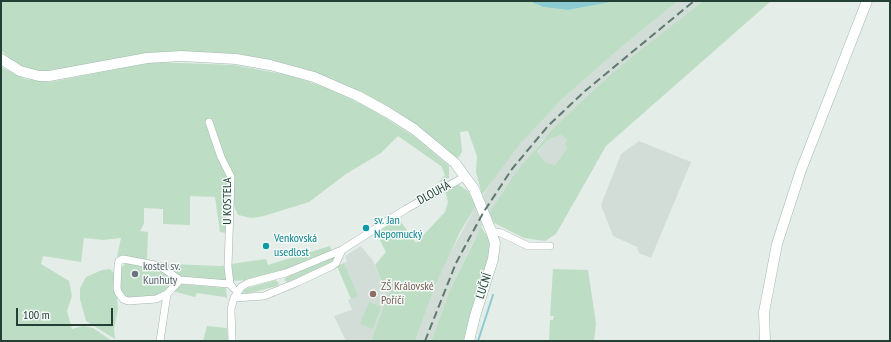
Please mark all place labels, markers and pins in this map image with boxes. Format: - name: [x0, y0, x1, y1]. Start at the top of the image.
- place label: sv. Jan Nepomucký: [374, 214, 422, 242]
- marker: sv. Jan Nepomucký: [361, 223, 371, 233]
- place label: Venkovská usedlost: [274, 232, 317, 260]
- marker: Venkovská usedlost: [261, 241, 271, 251]
- place label: kostel sv. Kunhuty: [143, 260, 180, 288]
- marker: kostel sv. Kunhuty: [130, 269, 140, 279]
- place label: ZŠ Královské Poříčí: [381, 280, 434, 308]
- marker: ZŠ Královské Poříčí: [368, 289, 378, 299]

